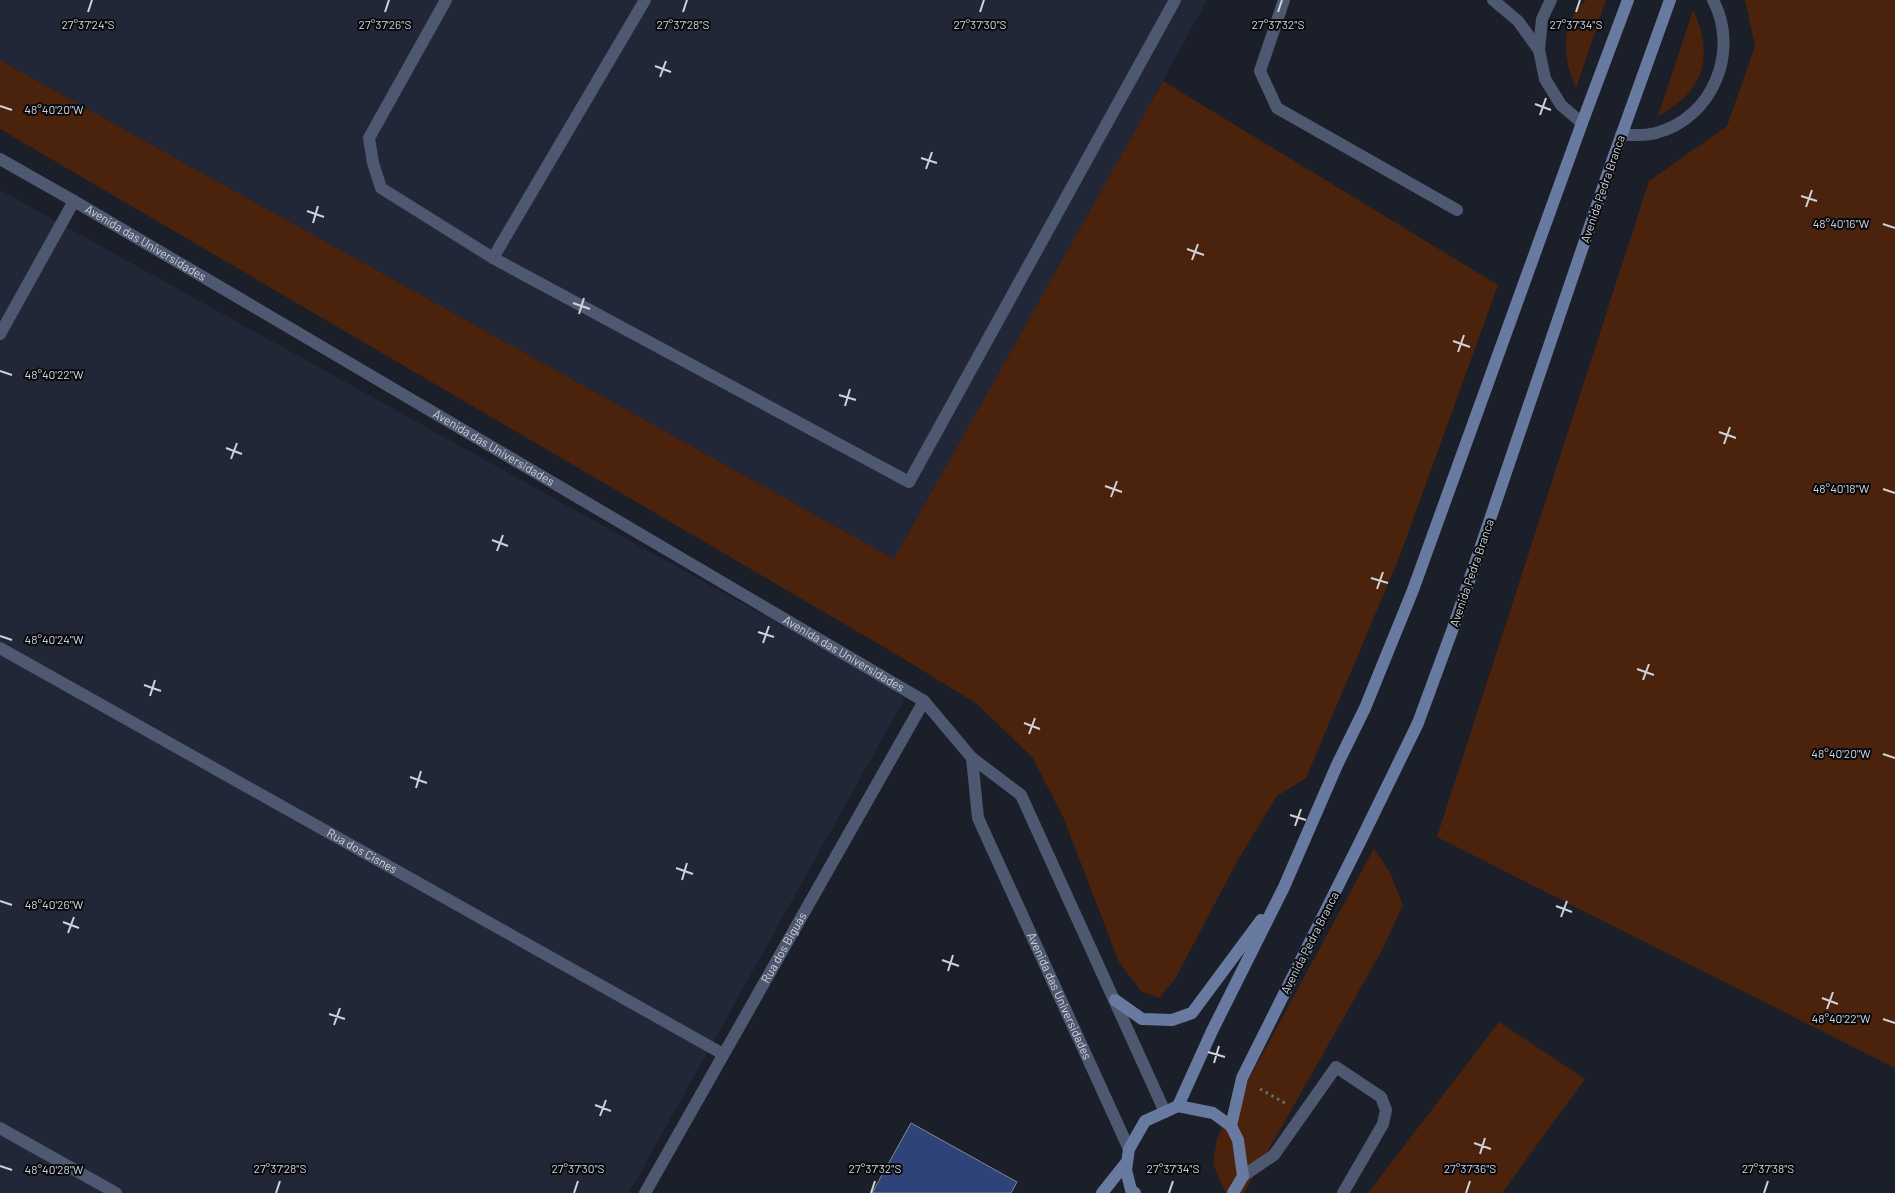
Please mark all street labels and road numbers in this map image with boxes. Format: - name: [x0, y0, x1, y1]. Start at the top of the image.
- street label: Avenida Pedra Branca: [1577, 133, 1627, 244]
- street label: Avenida das Universidades: [83, 201, 209, 283]
- street label: Avenida das Universidades: [431, 406, 557, 488]
- street label: Avenida Pedra Branca: [1446, 517, 1496, 628]
- street label: Avenida das Universidades: [781, 612, 907, 694]
- street label: Rua dos Cisnes: [325, 825, 400, 876]
- street label: Avenida Pedra Branca: [1277, 889, 1341, 996]
- street label: Rua dos Biguás: [758, 909, 809, 985]
- street label: Avenida das Universidades: [1025, 930, 1095, 1062]

